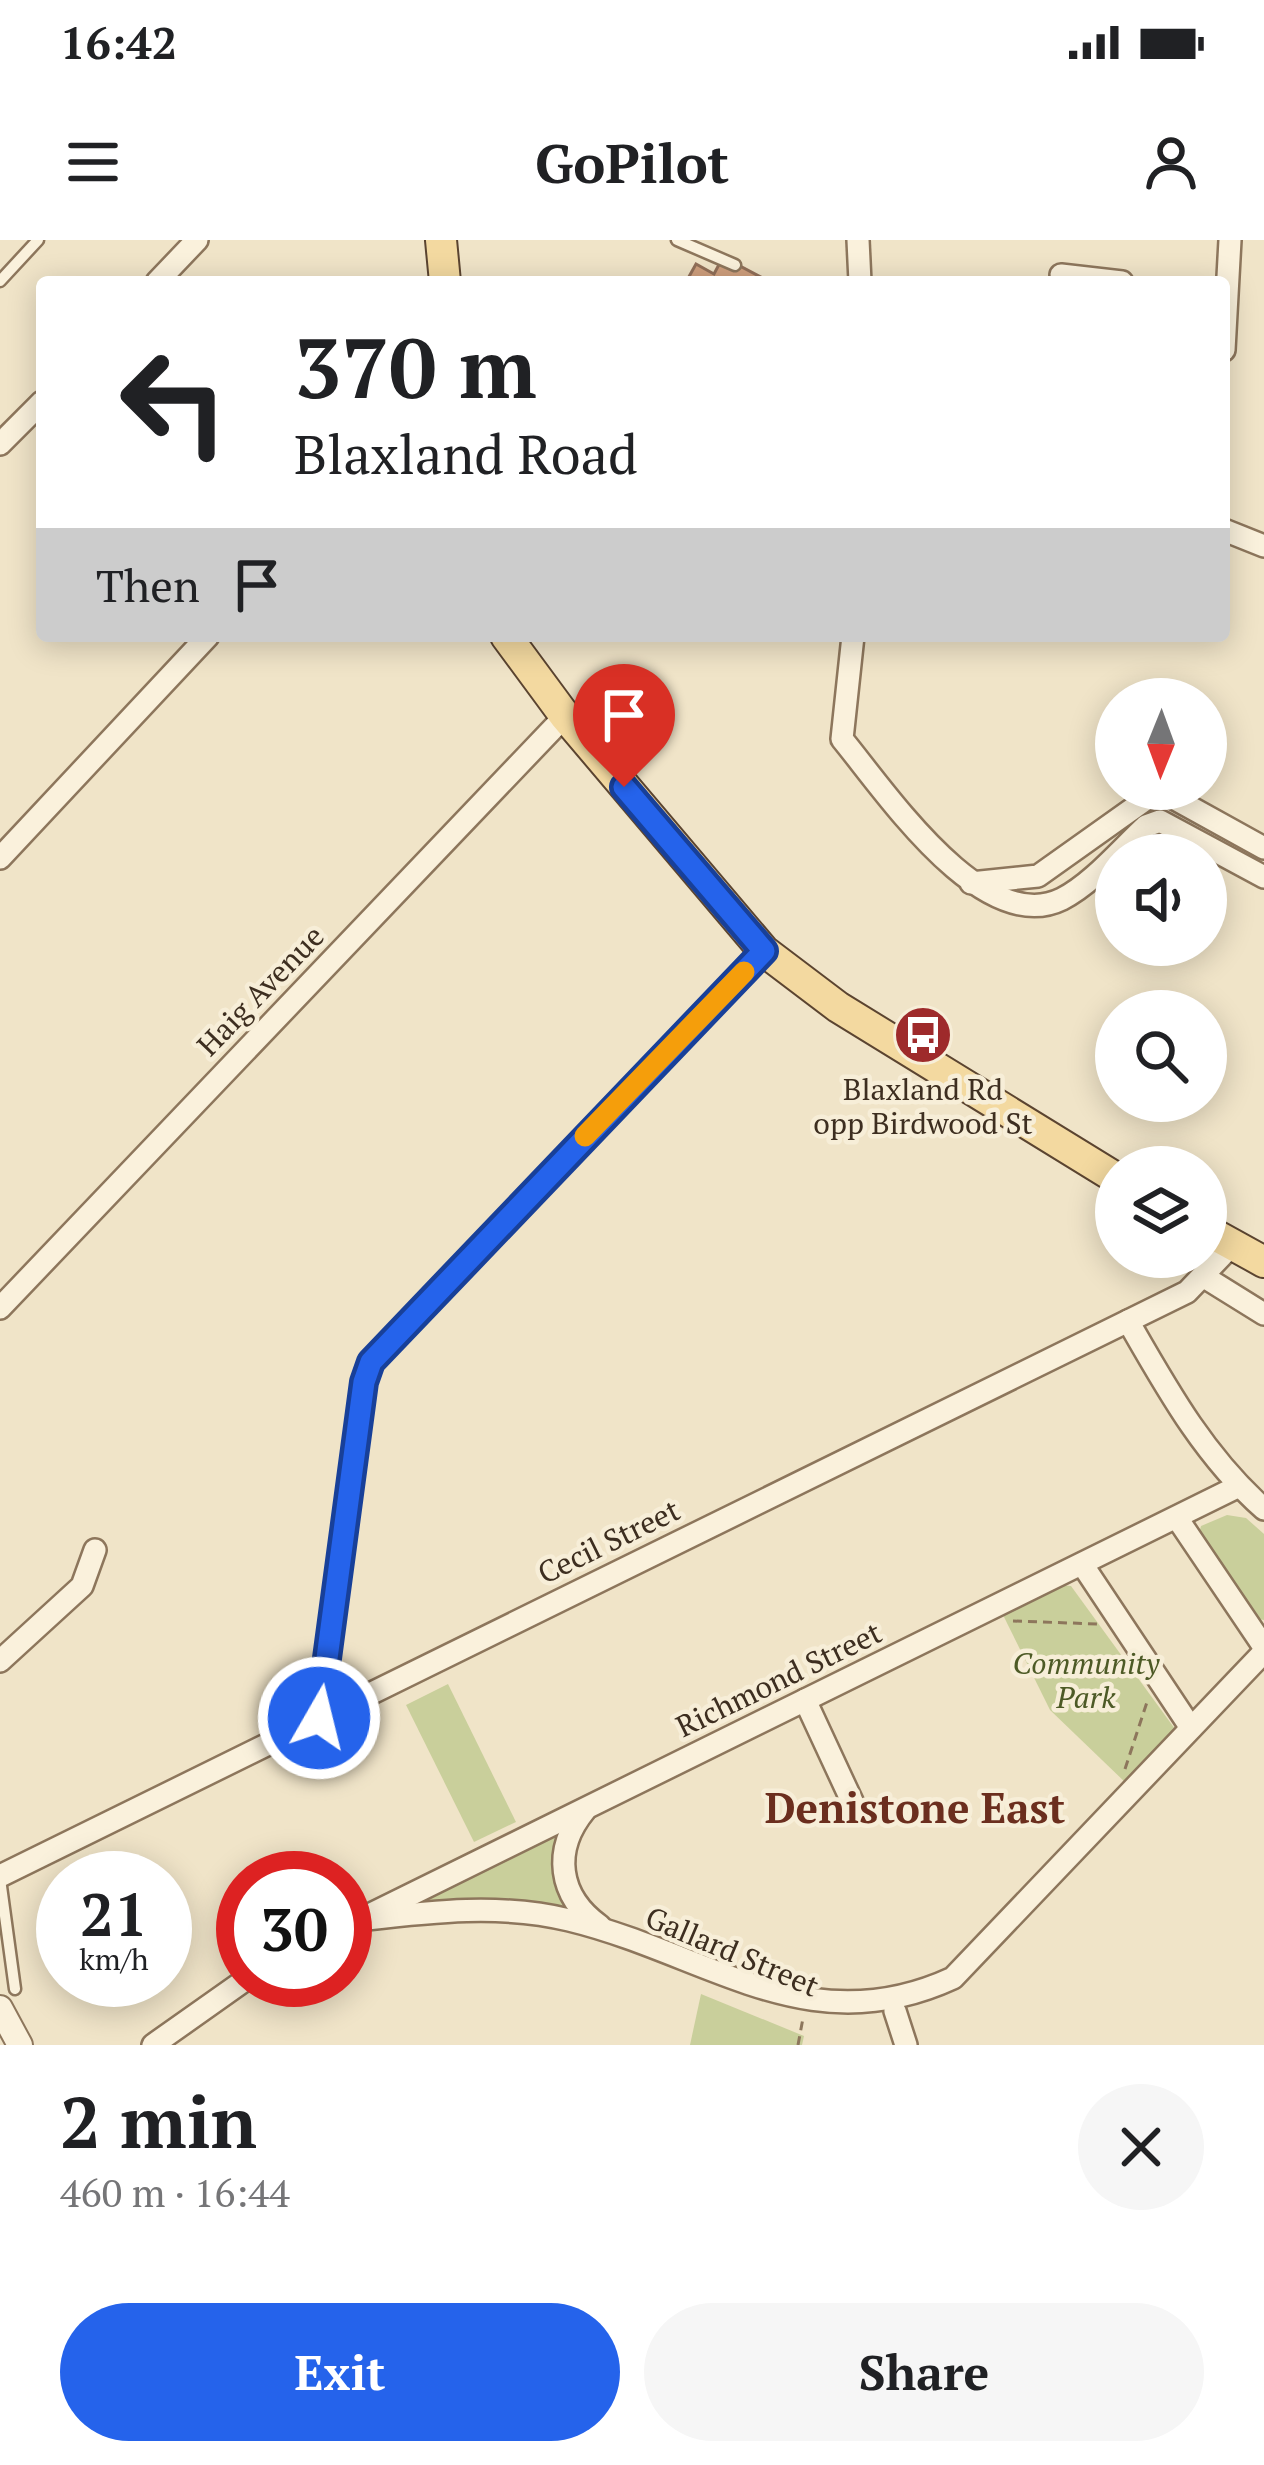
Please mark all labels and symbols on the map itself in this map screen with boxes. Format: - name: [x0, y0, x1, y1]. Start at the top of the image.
- pin: [573, 664, 675, 787]
- north arrow: [1095, 678, 1227, 810]
- street label: Haig Avenue: [188, 916, 333, 1064]
- bus stop icon: Blaxland Rd opp Birdwood St: [892, 1004, 954, 1066]
- place label: Blaxland Rd opp Birdwood St: [813, 1069, 1033, 1143]
- street label: Cecil Street: [531, 1490, 686, 1593]
- street label: Richmond Street: [669, 1612, 888, 1746]
- park label: Community Park: [1013, 1643, 1161, 1717]
- position arrow: [256, 1655, 382, 1781]
- district label: Denistone East: [765, 1779, 1066, 1835]
- speed limit sign: 30: [216, 1851, 372, 2007]
- street label: Gallard Street: [640, 1897, 825, 2006]

